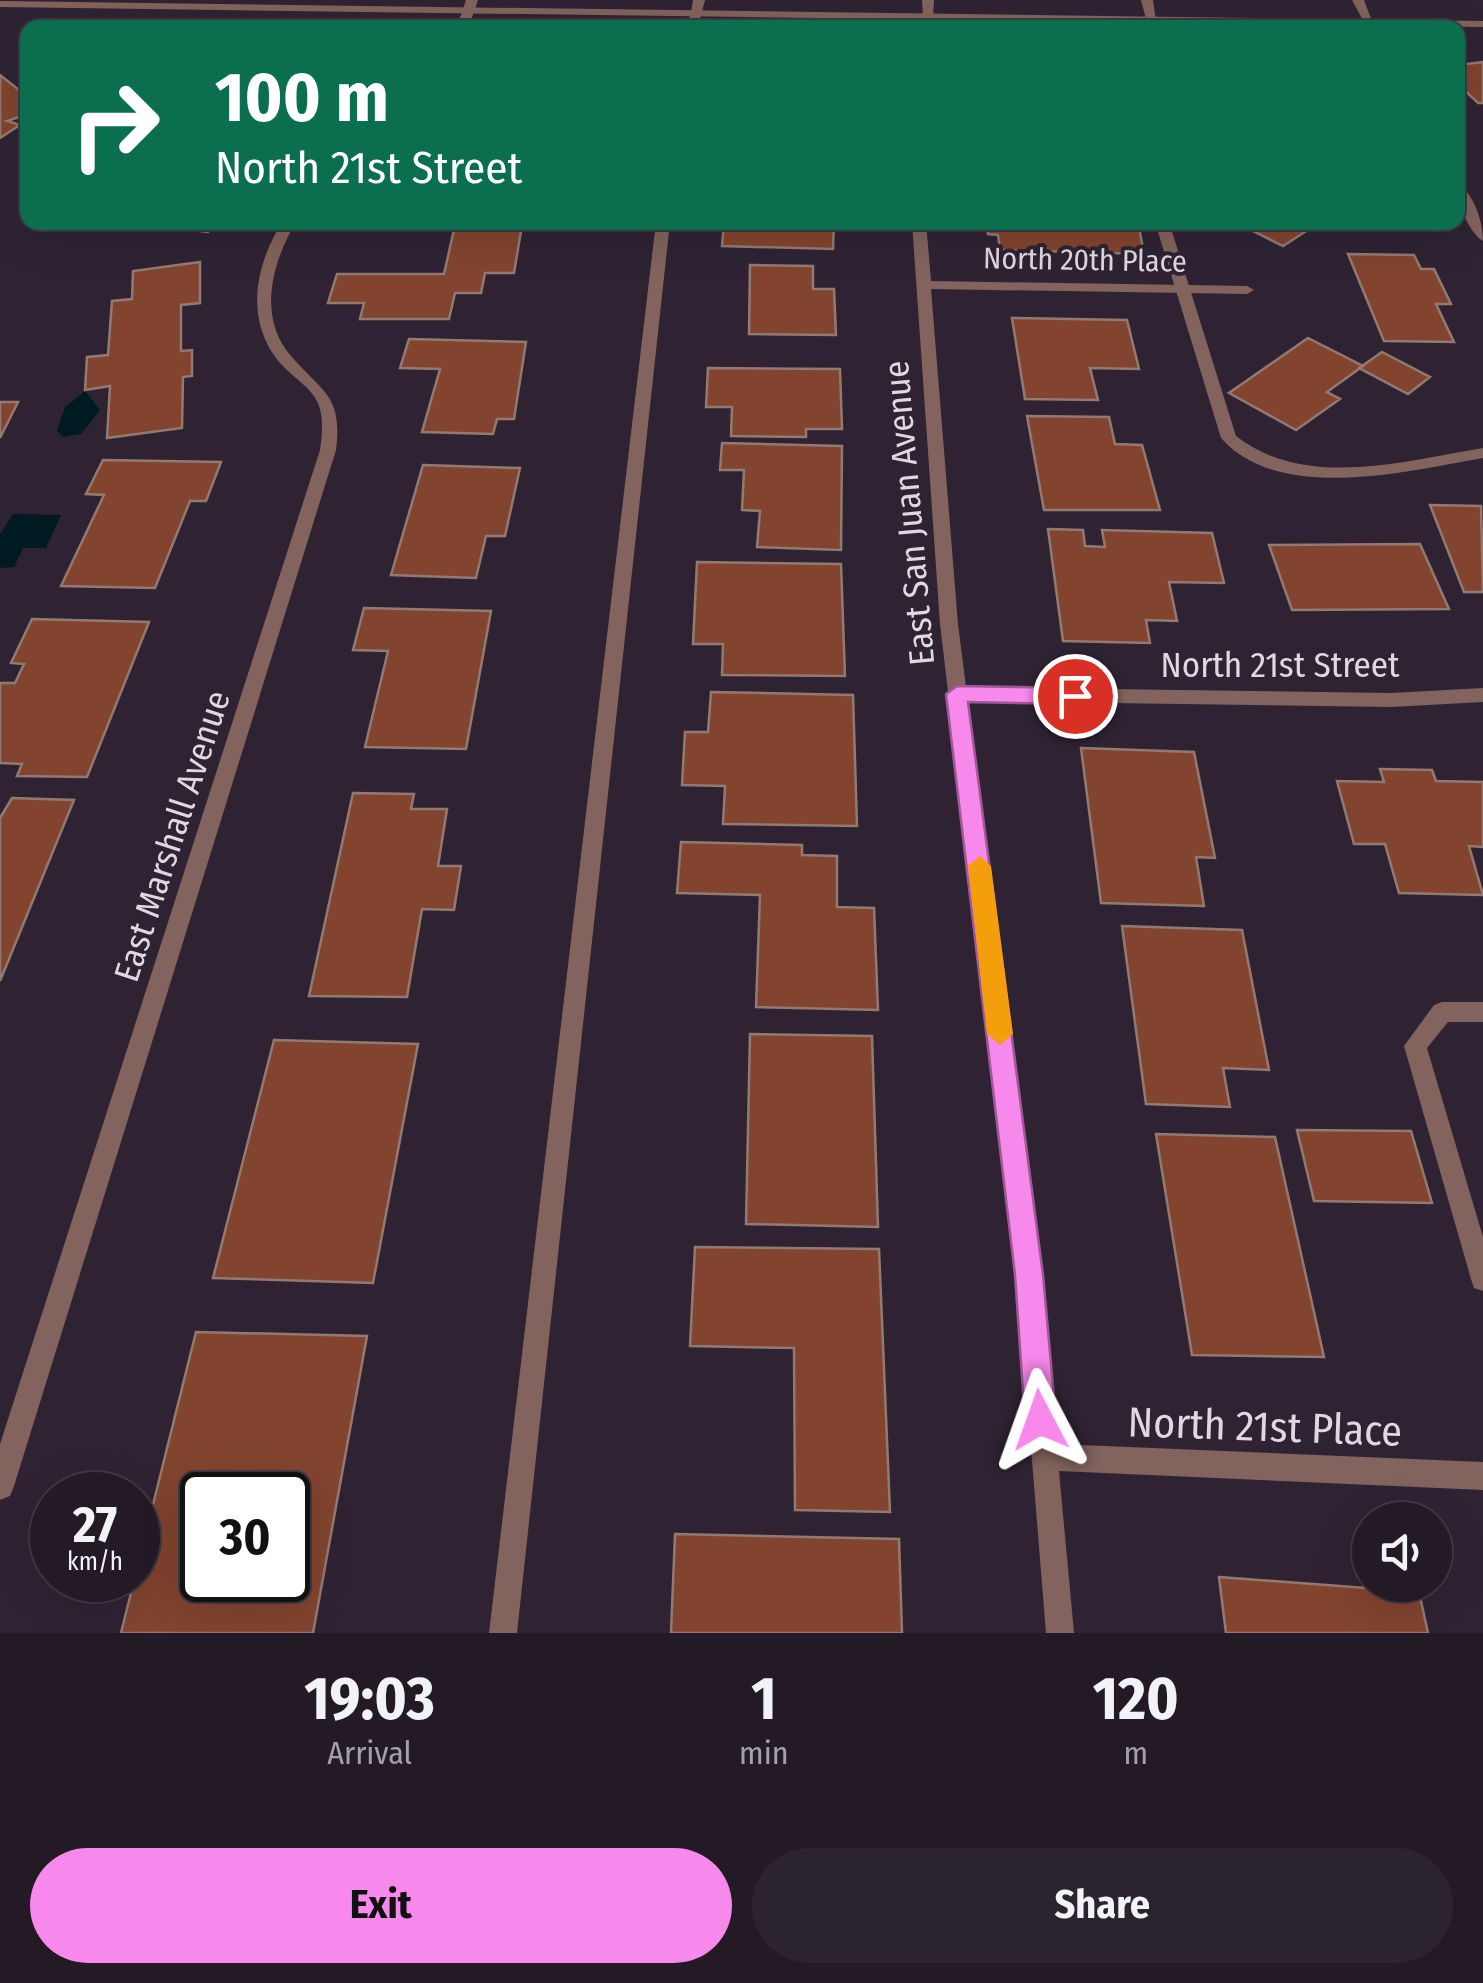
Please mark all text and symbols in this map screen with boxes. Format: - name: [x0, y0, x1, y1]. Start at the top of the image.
- text: 100 m: [215, 56, 389, 140]
- icon: right: [50, 60, 180, 190]
- text: North 21st Street: [215, 141, 522, 195]
- street label: North 20th Place: [983, 240, 1187, 280]
- street label: East San Juan Avenue: [875, 359, 943, 667]
- street label: North 21st Street: [1161, 644, 1400, 686]
- pin: [1033, 654, 1118, 739]
- icon: arrive: [1048, 669, 1103, 724]
- street label: East Marshall Avenue: [105, 685, 239, 987]
- position arrow: [988, 1368, 1092, 1472]
- street label: North 21st Place: [1127, 1397, 1403, 1457]
- speed limit sign: 30: [180, 1472, 310, 1602]
- text: 27: [73, 1495, 117, 1555]
- map controls: [1352, 1502, 1452, 1602]
- button: sound: [1352, 1502, 1452, 1602]
- text: km/h: [67, 1547, 123, 1577]
- text: 19:03: [304, 1663, 435, 1735]
- text: 1: [751, 1663, 777, 1735]
- text: 120: [1093, 1663, 1179, 1735]
- text: Arrival: [327, 1734, 412, 1772]
- text: min: [739, 1734, 789, 1772]
- text: m: [1124, 1734, 1148, 1772]
- button: Exit: [30, 1848, 732, 1963]
- button: Share: [752, 1848, 1453, 1963]

